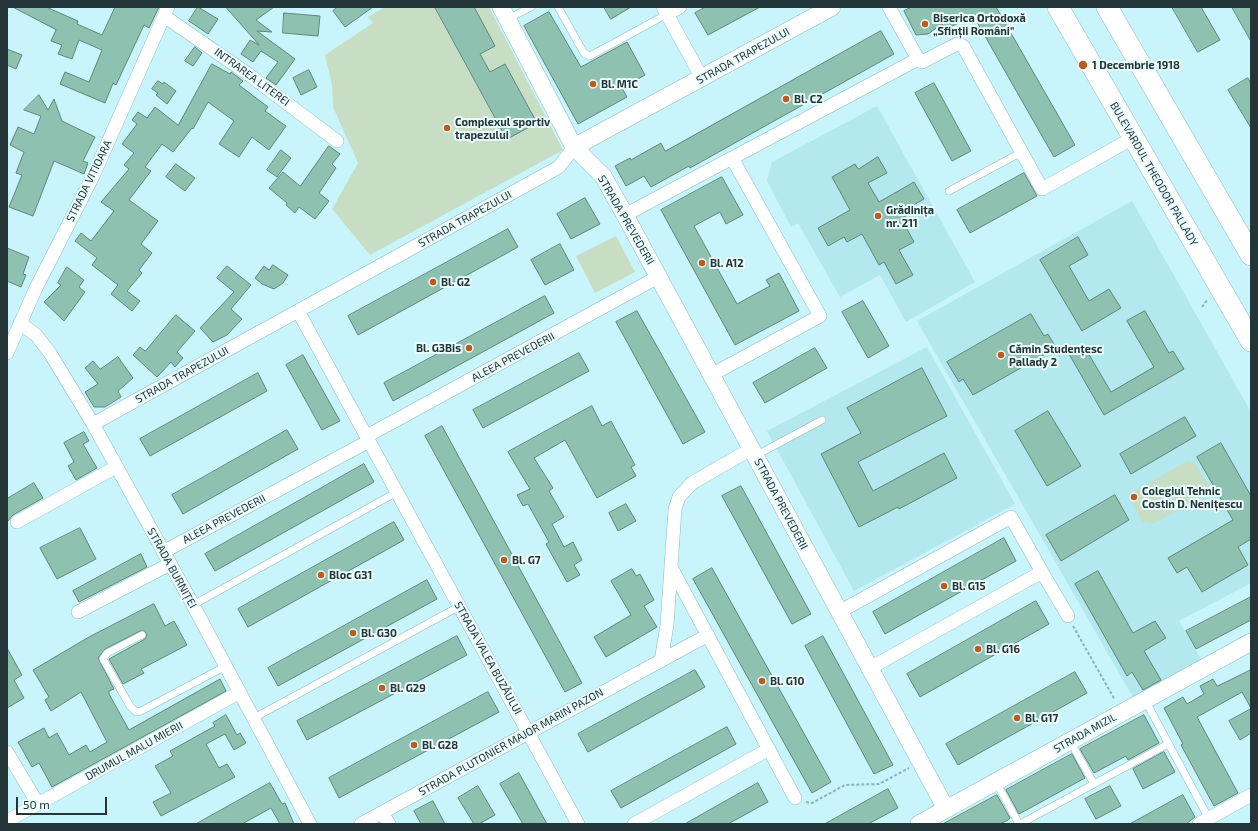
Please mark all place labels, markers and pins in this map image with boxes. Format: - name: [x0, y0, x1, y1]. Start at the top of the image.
- place label: Biserica Ortodoxă „Sfinții Români”: [933, 11, 1026, 37]
- marker: Biserica Ortodoxă „Sfinții Români”: [920, 19, 930, 29]
- place label: 1 Decembrie 1918: [1092, 58, 1180, 72]
- marker: 1 Decembrie 1918: [1077, 59, 1089, 71]
- place label: Bl. M1C: [601, 77, 638, 91]
- marker: Bl. M1C: [588, 79, 598, 89]
- place label: Bl. C2: [794, 92, 823, 106]
- marker: Bl. C2: [781, 94, 791, 104]
- place label: Complexul sportiv trapezului: [455, 115, 550, 141]
- marker: Complexul sportiv trapezului: [442, 123, 452, 133]
- place label: Grădinița nr. 211: [886, 203, 934, 229]
- marker: Grădinița nr. 211: [873, 211, 883, 221]
- place label: Bl. A12: [710, 256, 744, 270]
- marker: Bl. A12: [697, 258, 707, 268]
- place label: Bl. G2: [441, 275, 470, 289]
- marker: Bl. G2: [428, 277, 438, 287]
- place label: Bl. G3Bis: [416, 341, 461, 355]
- place label: Cămin Studențesc Pallady 2: [1009, 342, 1102, 368]
- marker: Bl. G3Bis: [464, 343, 474, 353]
- marker: Cămin Studențesc Pallady 2: [996, 350, 1006, 360]
- place label: Colegiul Tehnic Costin D. Nenițescu: [1142, 484, 1242, 510]
- marker: Colegiul Tehnic Costin D. Nenițescu: [1129, 492, 1139, 502]
- place label: Bl. G7: [512, 553, 541, 567]
- marker: Bl. G7: [499, 555, 509, 565]
- place label: Bloc G31: [329, 568, 372, 582]
- marker: Bloc G31: [316, 570, 326, 580]
- place label: Bl. G15: [952, 579, 986, 593]
- marker: Bl. G15: [939, 581, 949, 591]
- place label: Bl. G30: [361, 626, 397, 640]
- marker: Bl. G30: [348, 628, 358, 638]
- place label: Bl. G16: [986, 642, 1020, 656]
- marker: Bl. G16: [973, 644, 983, 654]
- place label: Bl. G10: [770, 674, 805, 688]
- marker: Bl. G10: [757, 676, 767, 686]
- place label: Bl. G29: [390, 681, 426, 695]
- marker: Bl. G29: [377, 683, 387, 693]
- place label: Bl. G17: [1025, 711, 1058, 725]
- marker: Bl. G17: [1012, 713, 1022, 723]
- place label: Bl. G28: [422, 738, 458, 752]
- marker: Bl. G28: [409, 740, 419, 750]

